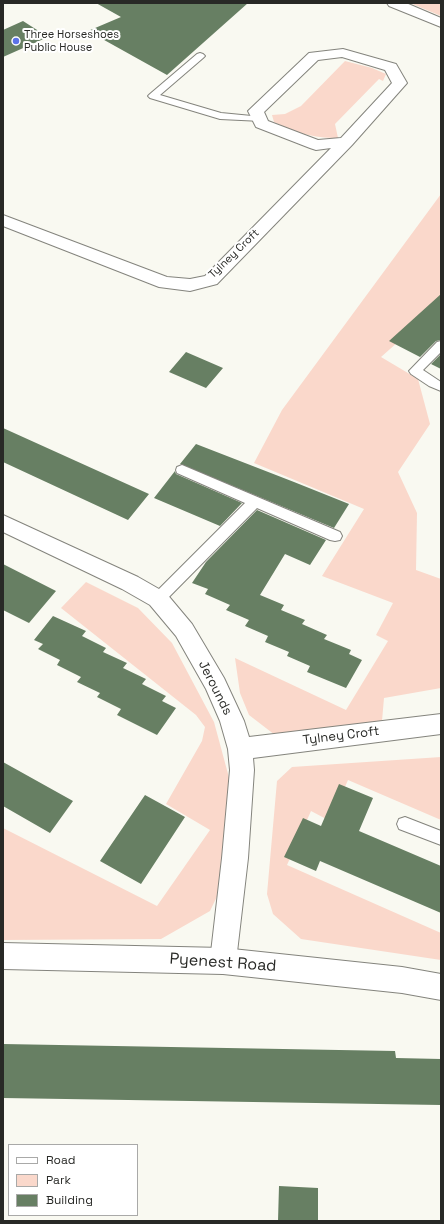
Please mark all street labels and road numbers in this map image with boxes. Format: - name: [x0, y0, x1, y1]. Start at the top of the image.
- street label: Tylney Croft: [206, 227, 262, 281]
- street label: Jerounds: [195, 658, 235, 718]
- street label: Tylney Croft: [302, 724, 380, 748]
- street label: Pyenest Road: [169, 950, 277, 976]

